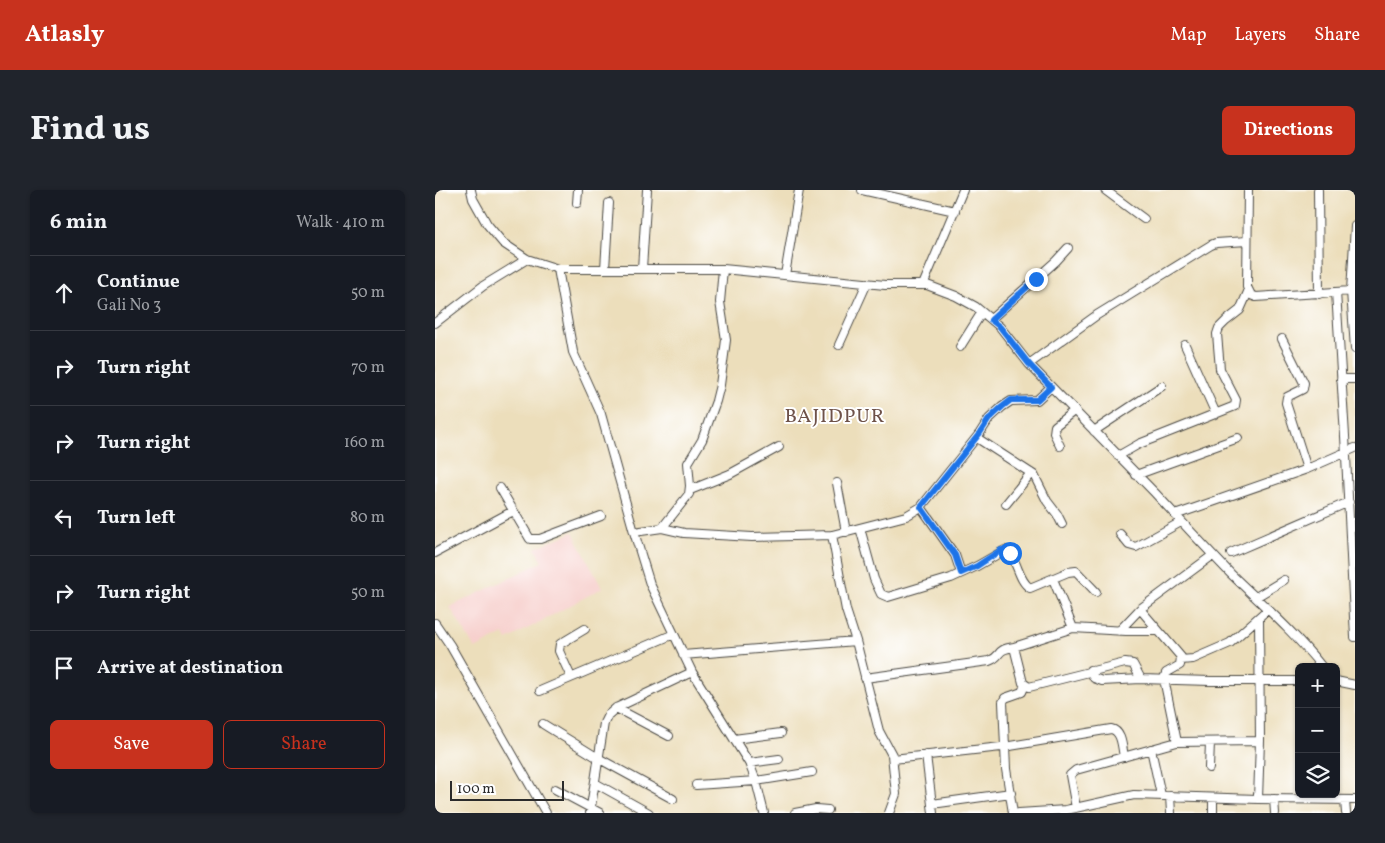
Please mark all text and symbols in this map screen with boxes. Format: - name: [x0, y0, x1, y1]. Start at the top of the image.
- text: Atlasly: [25, 18, 104, 52]
- text: Map: [1170, 23, 1206, 48]
- text: Layers: [1234, 23, 1286, 48]
- text: Share: [1314, 23, 1360, 48]
- text: Find us: [30, 106, 150, 154]
- button: Directions: [1222, 106, 1355, 155]
- text: 6 min: [50, 208, 107, 237]
- text: Walk · 410 m: [296, 212, 385, 234]
- route end: [1025, 268, 1048, 291]
- text: Continue: [97, 269, 180, 295]
- icon: ahead: [50, 279, 78, 307]
- text: 50 m: [351, 282, 385, 304]
- text: Gali No 3: [97, 295, 161, 317]
- icon: right: [50, 354, 78, 382]
- text: Turn right: [97, 355, 190, 381]
- text: 70 m: [351, 357, 385, 379]
- district label: BAJIDPUR: [785, 403, 886, 431]
- icon: right: [50, 429, 78, 457]
- text: Turn right: [97, 430, 190, 456]
- text: 160 m: [344, 432, 385, 454]
- icon: left: [50, 504, 78, 532]
- text: Turn left: [97, 505, 176, 531]
- text: 80 m: [350, 507, 385, 529]
- route start: [999, 542, 1022, 565]
- icon: right: [50, 579, 78, 607]
- text: Turn right: [97, 580, 190, 606]
- text: 50 m: [351, 582, 385, 604]
- icon: arrive: [50, 654, 78, 682]
- text: Arrive at destination: [97, 655, 283, 681]
- map controls: [1295, 663, 1340, 798]
- button: +: [1295, 663, 1340, 708]
- button: −: [1295, 708, 1340, 753]
- button: Save: [50, 720, 213, 769]
- button: Share: [223, 720, 385, 769]
- button: layers: [1295, 753, 1340, 798]
- scale bar: [450, 778, 564, 801]
- text: 100 m: [457, 780, 495, 799]

